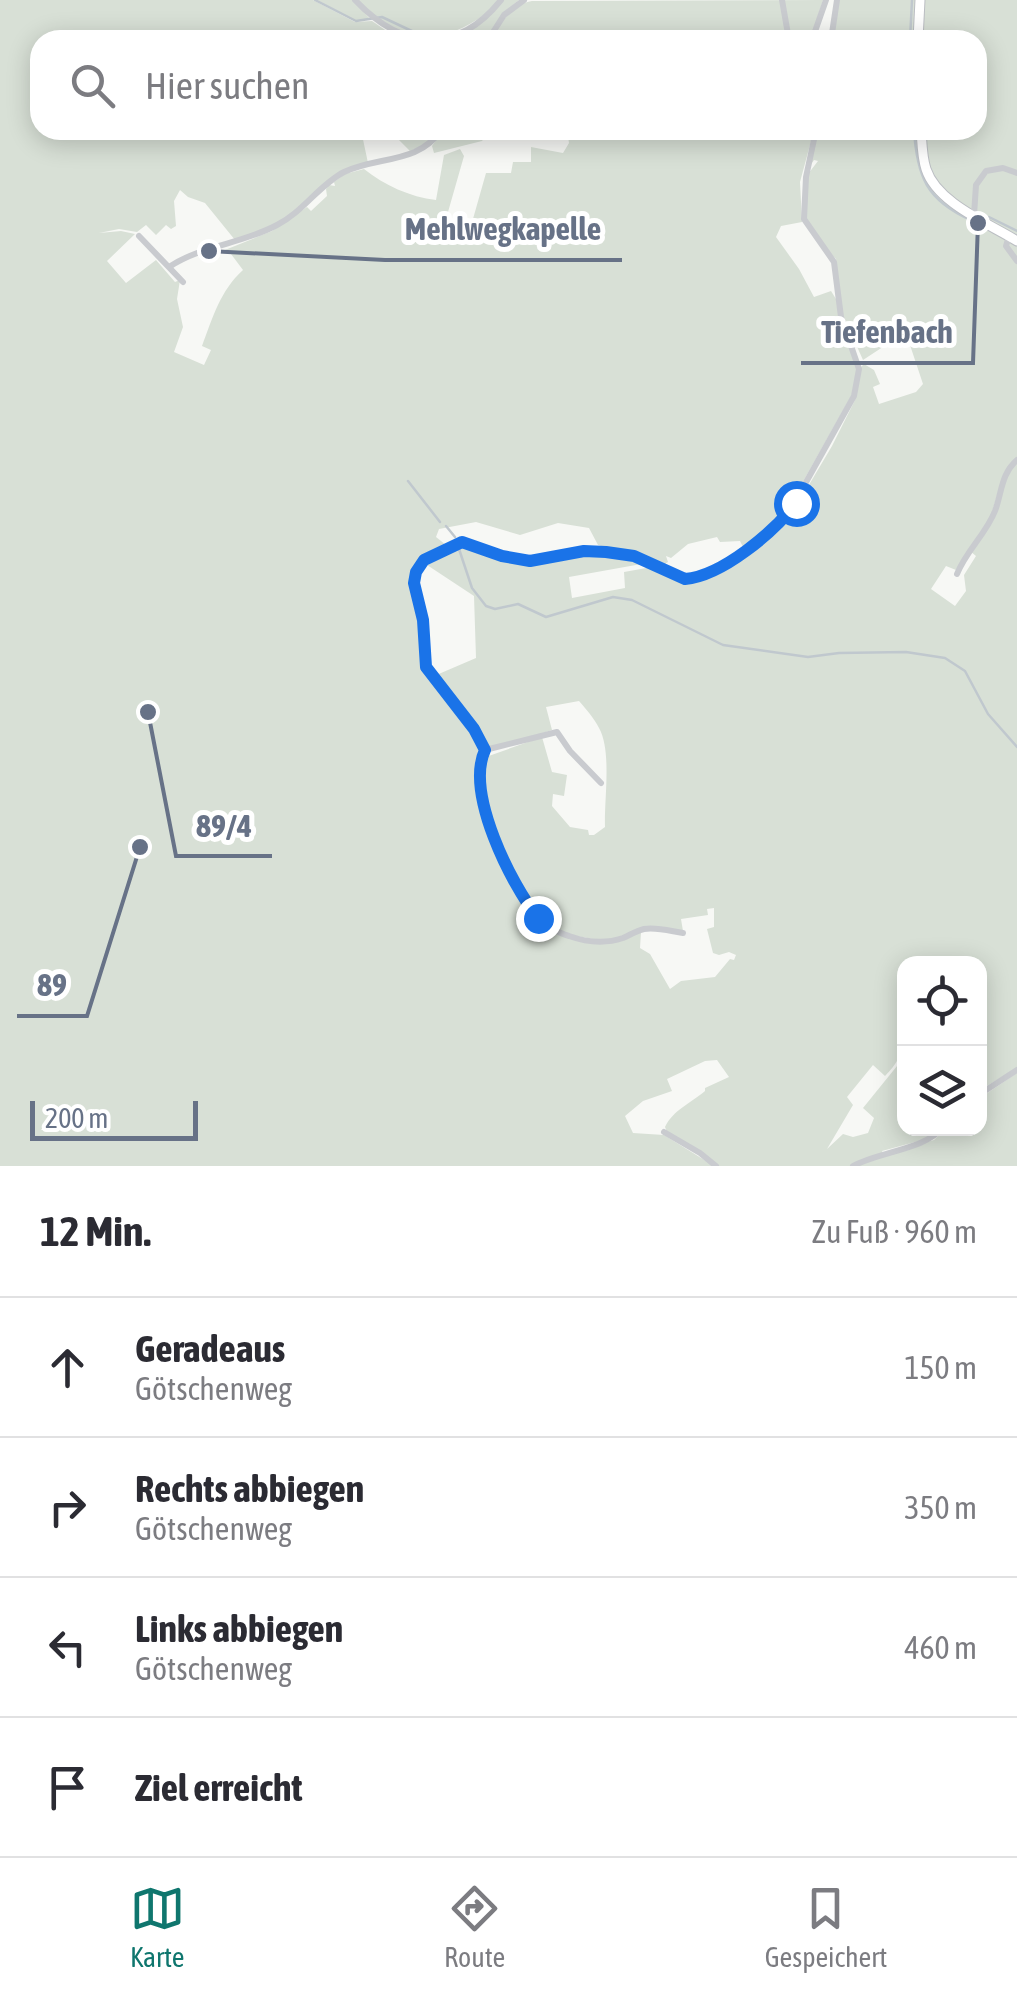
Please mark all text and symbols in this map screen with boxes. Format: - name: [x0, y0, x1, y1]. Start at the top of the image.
- search box: [30, 30, 987, 140]
- icon: search: [65, 58, 120, 113]
- text: Hier suchen: [145, 64, 309, 107]
- callout: Mehlwegkapelle: [385, 198, 622, 260]
- text: Mehlwegkapelle: [405, 210, 601, 247]
- callout: Tiefenbach: [801, 301, 973, 363]
- text: Tiefenbach: [821, 313, 953, 350]
- route start: [774, 481, 820, 527]
- callout: 89/4: [176, 794, 272, 856]
- text: 89/4: [196, 807, 252, 844]
- route end: [516, 896, 562, 942]
- callout: 89: [17, 954, 87, 1016]
- map controls: [897, 956, 987, 1136]
- button: locate: [897, 956, 987, 1046]
- text: 89: [37, 966, 67, 1003]
- button: layers: [897, 1046, 987, 1136]
- scale bar: [30, 1096, 198, 1140]
- text: 200 m: [45, 1102, 108, 1134]
- text: 12 Min.: [40, 1207, 151, 1255]
- text: Zu Fuß · 960 m: [812, 1213, 977, 1250]
- text: Geradeaus: [135, 1327, 285, 1370]
- icon: ahead: [40, 1340, 95, 1395]
- text: 150 m: [904, 1349, 977, 1386]
- text: Götschenweg: [135, 1370, 292, 1407]
- text: Rechts abbiegen: [135, 1467, 364, 1510]
- icon: right: [40, 1480, 95, 1535]
- text: 350 m: [904, 1489, 977, 1526]
- text: Götschenweg: [135, 1510, 292, 1547]
- text: Links abbiegen: [135, 1607, 343, 1650]
- icon: left: [40, 1620, 95, 1675]
- text: 460 m: [904, 1629, 977, 1666]
- text: Götschenweg: [135, 1650, 292, 1687]
- icon: arrive: [40, 1760, 95, 1815]
- text: Ziel erreicht: [135, 1766, 302, 1809]
- tab: Karte: [130, 1881, 185, 1973]
- tab: Route: [444, 1881, 505, 1973]
- tab: Gespeichert: [765, 1881, 887, 1973]

